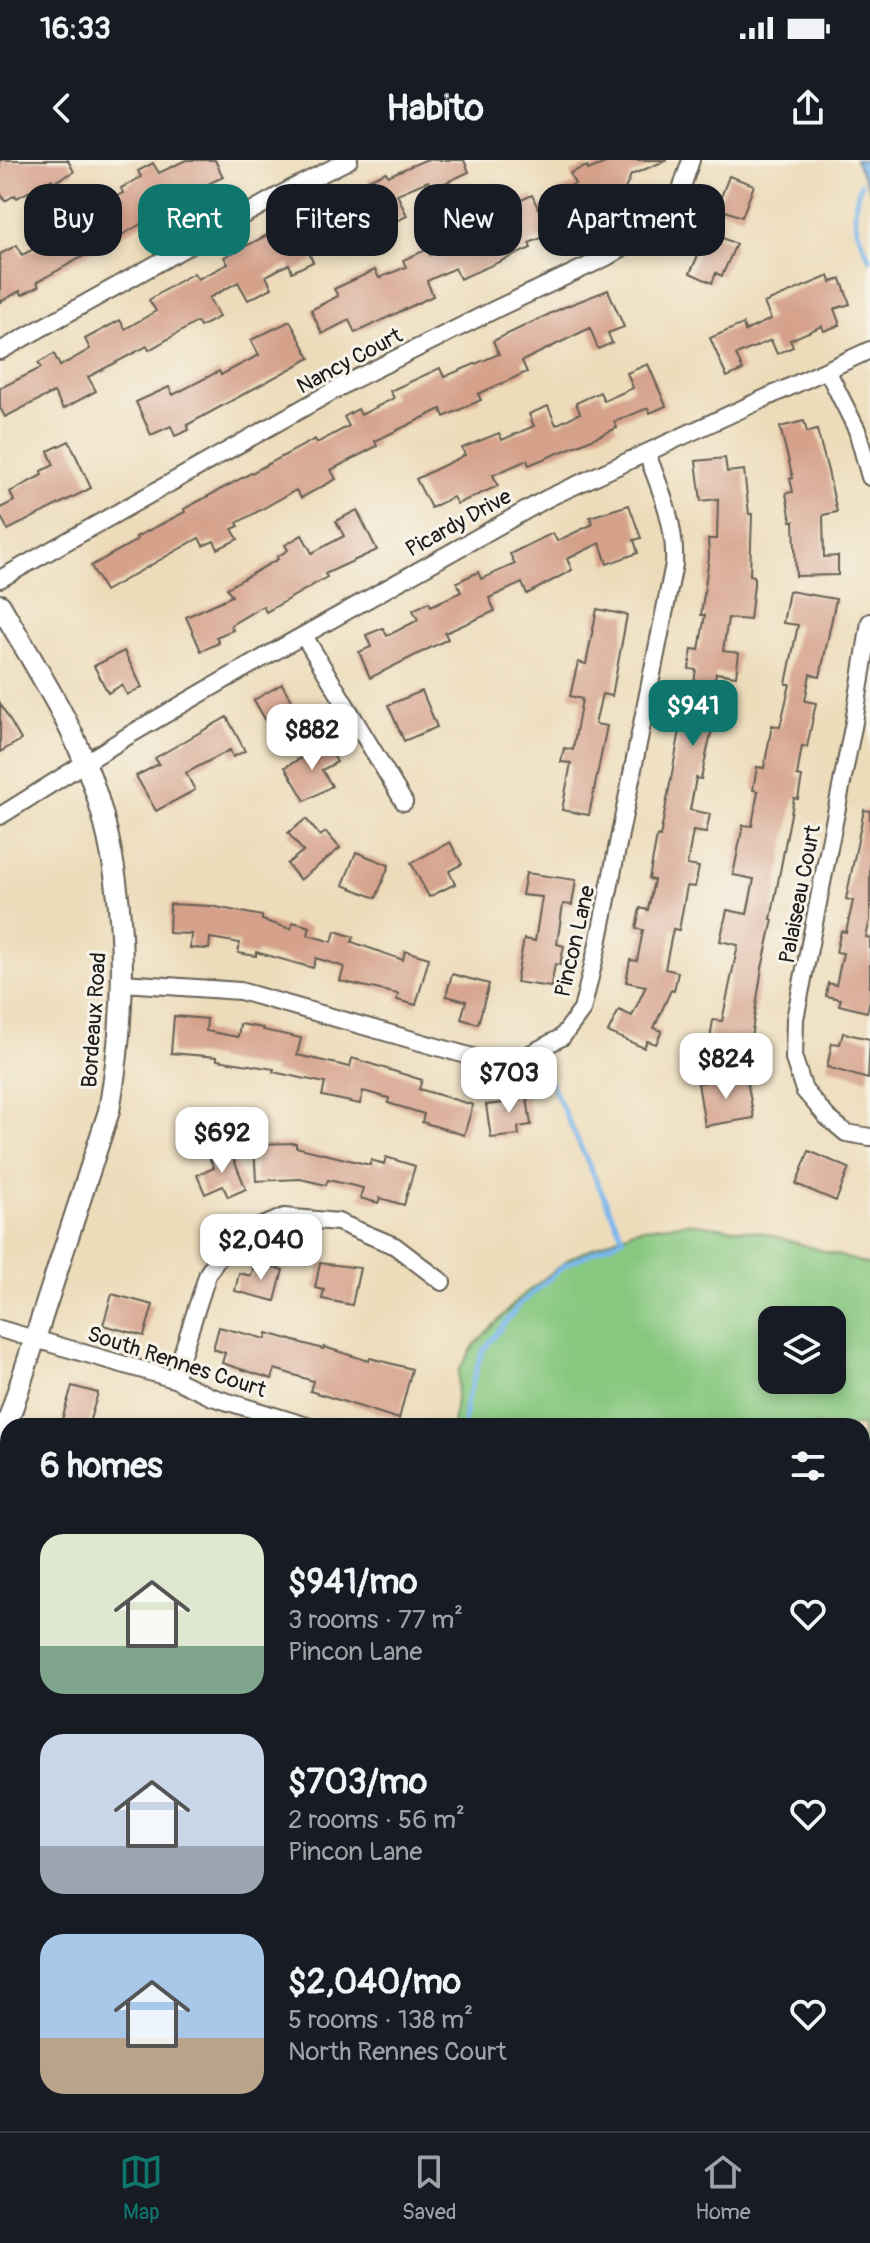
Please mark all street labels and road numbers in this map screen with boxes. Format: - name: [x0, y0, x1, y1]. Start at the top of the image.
- street label: Nancy Court: [292, 321, 407, 400]
- street label: Picardy Drive: [401, 482, 516, 563]
- street label: Palaiseau Court: [773, 823, 827, 966]
- street label: Pincon Lane: [549, 883, 601, 1000]
- street label: Bordeaux Road: [75, 951, 113, 1089]
- street label: South Rennes Court: [84, 1320, 270, 1404]

